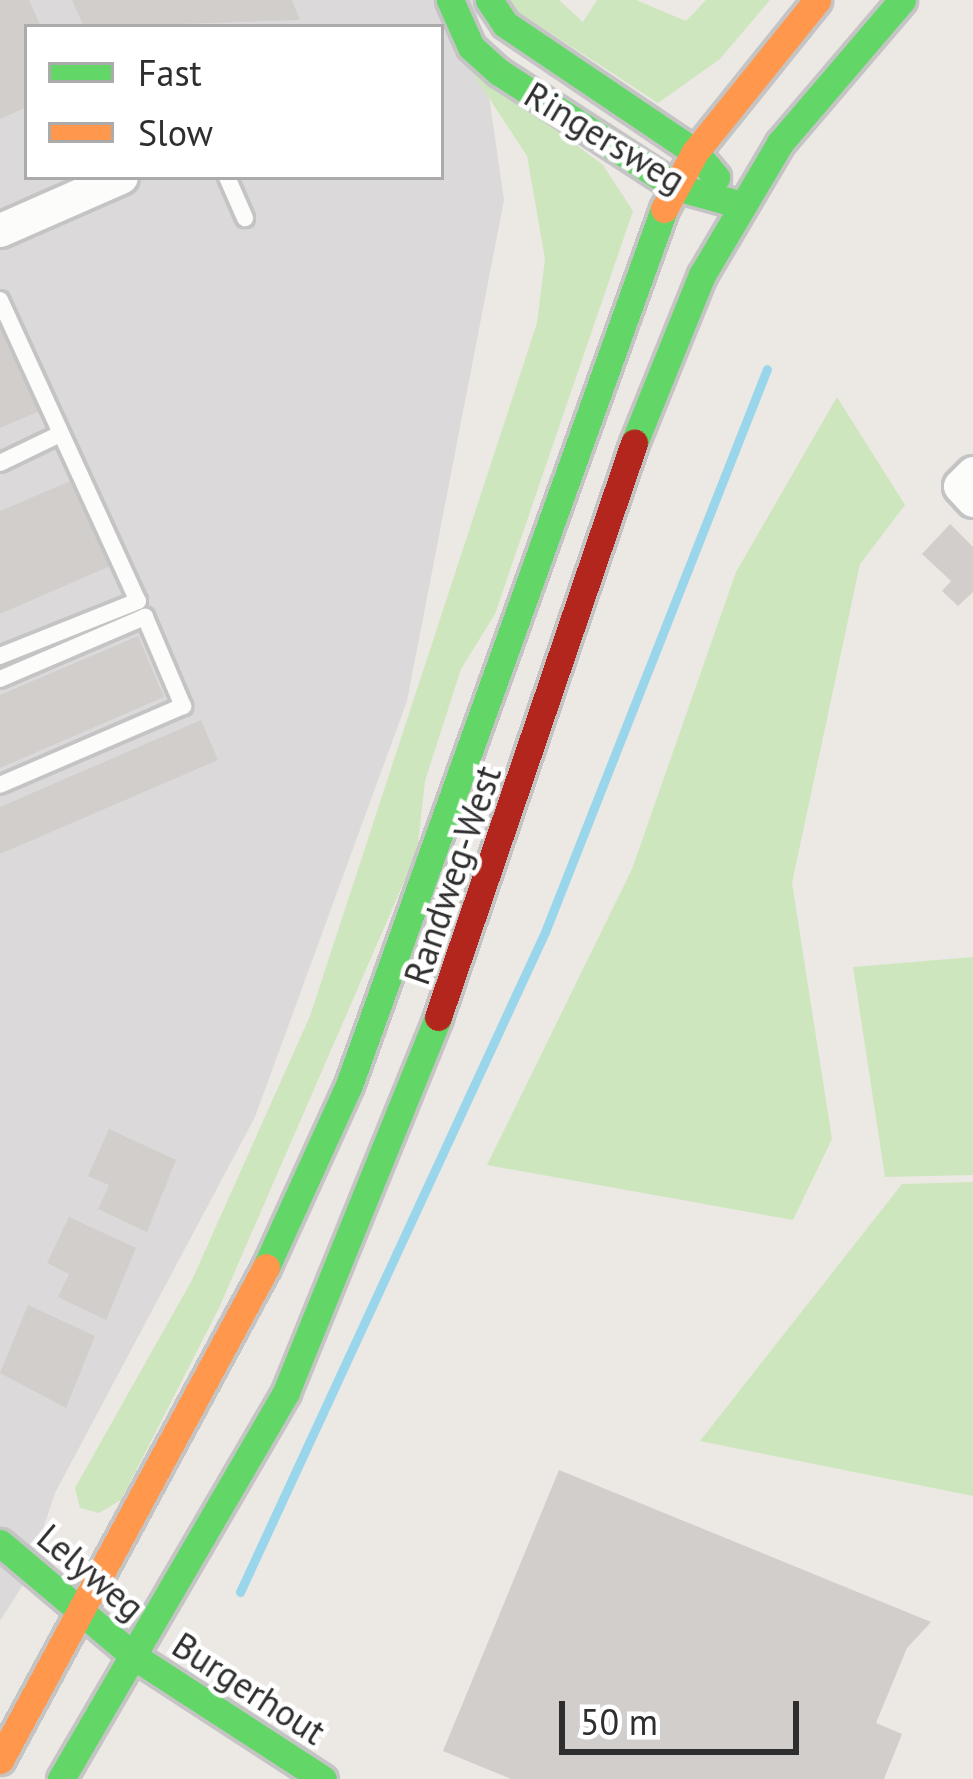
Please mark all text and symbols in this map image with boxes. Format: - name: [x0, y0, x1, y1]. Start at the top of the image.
- legend: [24, 24, 444, 180]
- text: Fast: [138, 49, 202, 96]
- street label: Ringersweg: [517, 72, 693, 202]
- text: Slow: [138, 109, 213, 156]
- street label: Randweg-West: [394, 760, 510, 990]
- street label: Lelyweg: [29, 1515, 153, 1629]
- street label: Burgerhout: [165, 1623, 333, 1753]
- scale bar: [565, 1677, 805, 1751]
- text: 50 m: [580, 1698, 658, 1745]

